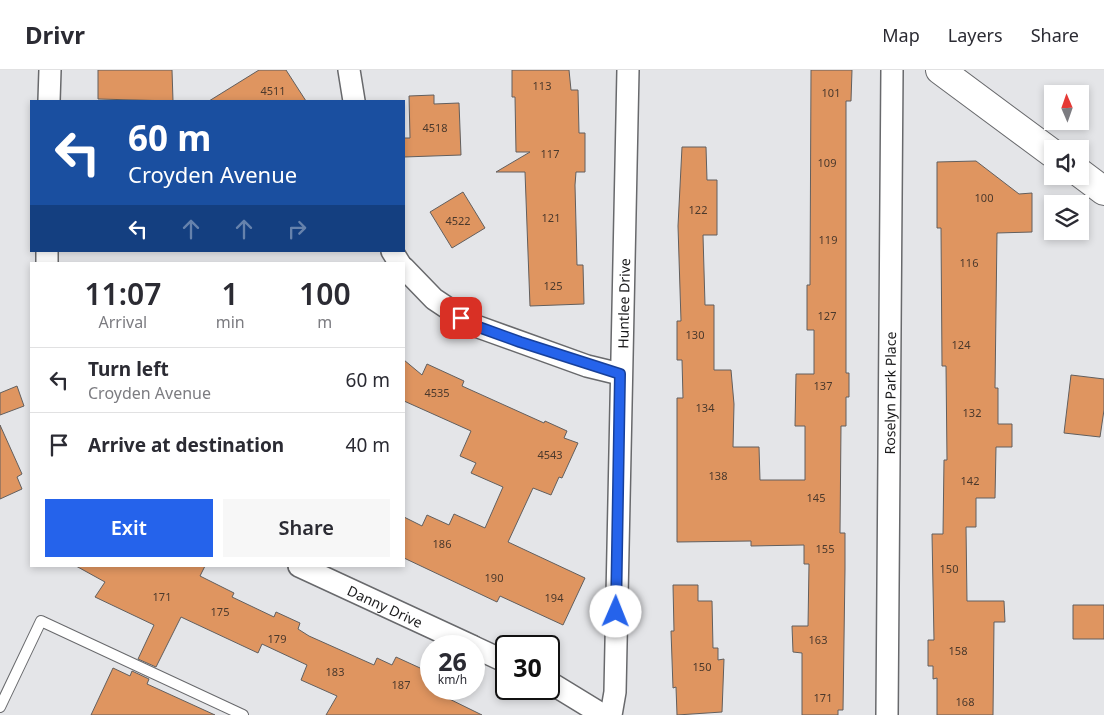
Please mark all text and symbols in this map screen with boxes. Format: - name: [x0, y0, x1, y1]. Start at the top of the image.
- text: Drivr: [25, 18, 85, 51]
- text: Map: [882, 23, 920, 47]
- text: Layers: [948, 23, 1003, 47]
- text: Share: [1031, 23, 1079, 47]
- house number: 113: [533, 78, 551, 93]
- house number: 4511: [260, 83, 286, 98]
- house number: 101: [822, 85, 840, 100]
- north arrow: [1044, 85, 1089, 130]
- map controls: [1044, 85, 1089, 240]
- text: 60 m: [128, 114, 211, 161]
- icon: left: [45, 120, 110, 185]
- house number: 4518: [422, 120, 448, 135]
- button: sound: [1044, 140, 1089, 185]
- house number: 117: [541, 146, 559, 161]
- house number: 109: [818, 155, 836, 170]
- text: Croyden Avenue: [128, 159, 297, 189]
- house number: 100: [975, 190, 993, 205]
- button: layers: [1044, 195, 1089, 240]
- house number: 122: [689, 202, 707, 217]
- house number: 121: [542, 210, 560, 225]
- house number: 4522: [445, 213, 471, 228]
- icon: left: [124, 215, 152, 243]
- icon: ahead: [177, 215, 205, 243]
- icon: ahead: [230, 215, 258, 243]
- icon: right: [283, 215, 311, 243]
- house number: 119: [819, 232, 837, 247]
- house number: 116: [960, 255, 978, 270]
- street label: Huntlee Drive: [613, 258, 634, 349]
- text: 11:07: [84, 273, 161, 314]
- text: 1: [222, 273, 239, 314]
- text: 100: [299, 273, 351, 314]
- house number: 125: [544, 278, 562, 293]
- pin: [440, 297, 482, 339]
- icon: arrive: [447, 304, 475, 332]
- house number: 127: [818, 308, 836, 323]
- text: Arrival: [98, 311, 147, 333]
- text: min: [216, 311, 245, 333]
- text: m: [317, 311, 332, 333]
- house number: 130: [686, 327, 704, 342]
- street label: Roselyn Park Place: [880, 331, 899, 454]
- house number: 124: [952, 337, 971, 352]
- text: Turn left: [88, 356, 169, 382]
- icon: left: [45, 366, 73, 394]
- text: 60 m: [346, 367, 390, 393]
- house number: 137: [814, 378, 832, 393]
- text: Croyden Avenue: [88, 382, 211, 404]
- house number: 4535: [424, 385, 450, 400]
- house number: 134: [696, 400, 715, 415]
- house number: 132: [963, 405, 981, 420]
- icon: arrive: [45, 431, 73, 459]
- text: Arrive at destination: [88, 432, 284, 458]
- text: 40 m: [346, 432, 390, 458]
- house number: 4543: [537, 447, 563, 462]
- house number: 138: [709, 468, 727, 483]
- house number: 142: [961, 473, 979, 488]
- house number: 145: [807, 490, 825, 505]
- button: Exit: [45, 499, 213, 557]
- button: Share: [223, 499, 390, 557]
- house number: 186: [433, 536, 451, 551]
- house number: 155: [816, 541, 834, 556]
- house number: 150: [940, 561, 958, 576]
- house number: 190: [485, 570, 503, 585]
- street label: Danny Drive: [345, 580, 426, 632]
- position arrow: [589, 585, 641, 637]
- house number: 171: [153, 589, 171, 604]
- house number: 194: [545, 590, 564, 605]
- house number: 175: [211, 604, 229, 619]
- house number: 179: [268, 631, 286, 646]
- house number: 163: [809, 632, 827, 647]
- speed limit sign: 30: [495, 635, 560, 700]
- house number: 158: [949, 643, 967, 658]
- text: 26: [438, 644, 467, 678]
- house number: 150: [693, 659, 711, 674]
- house number: 183: [326, 664, 344, 679]
- text: km/h: [438, 671, 467, 688]
- house number: 187: [392, 677, 410, 692]
- house number: 171: [814, 690, 832, 705]
- house number: 168: [956, 694, 974, 709]

